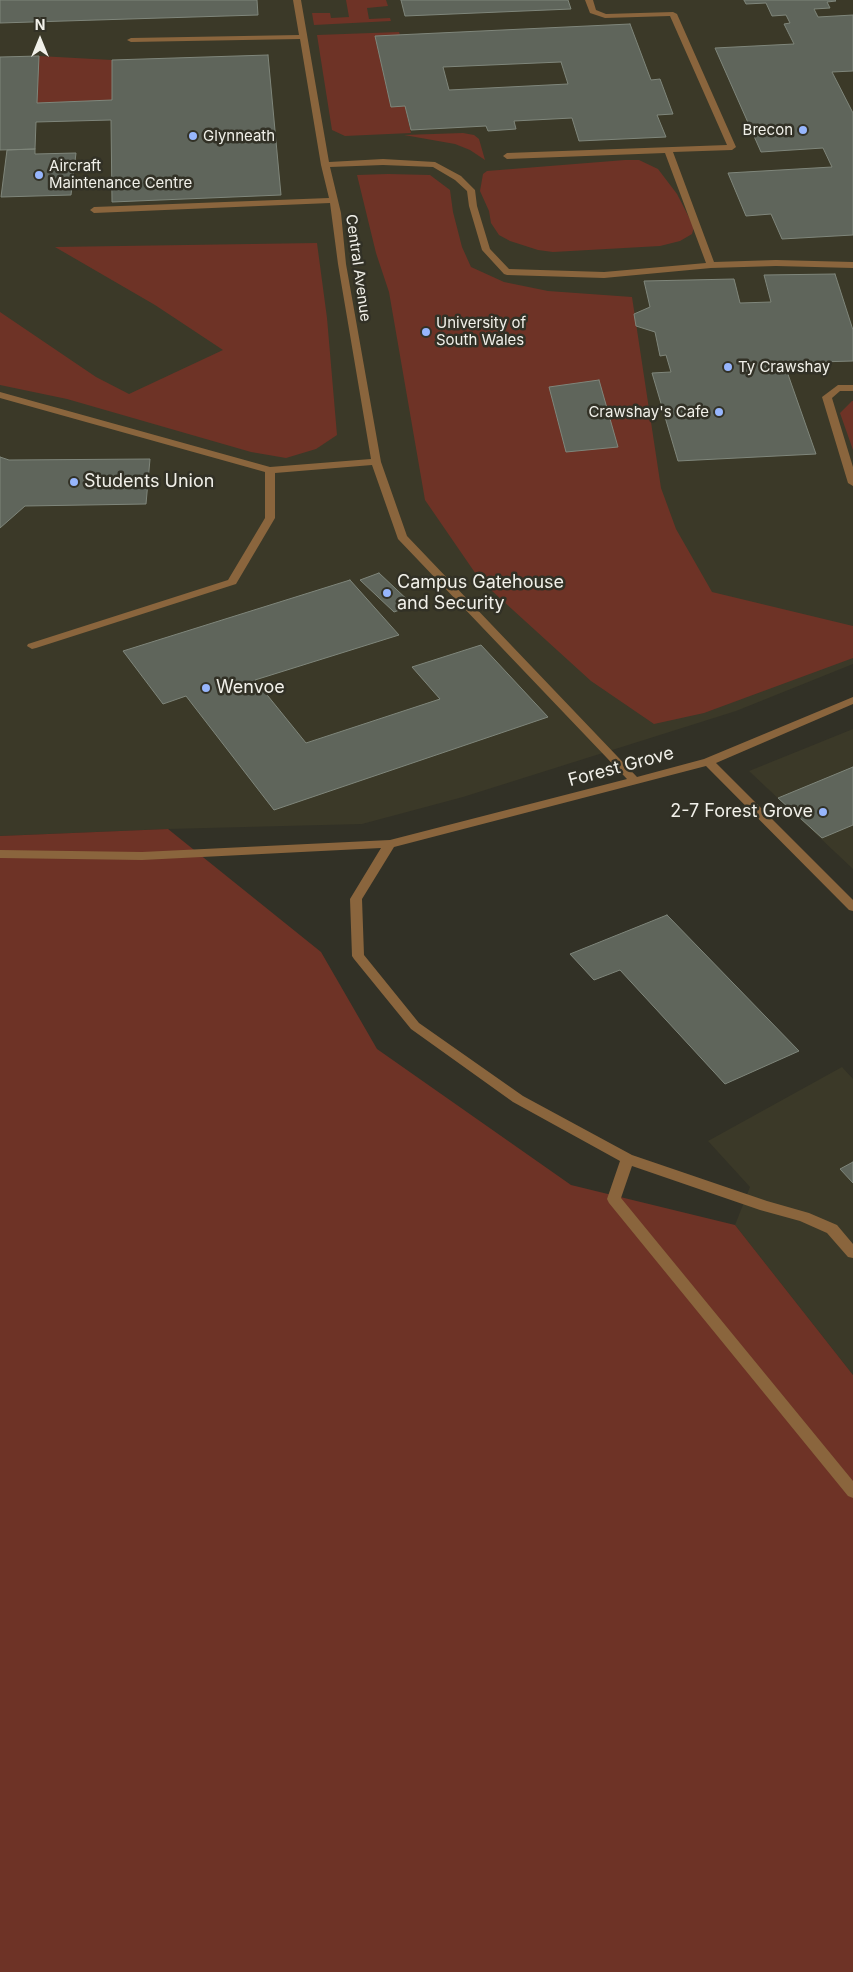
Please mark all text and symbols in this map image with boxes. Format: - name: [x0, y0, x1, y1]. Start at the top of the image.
- north arrow: [15, 15, 65, 65]
- text: N: [35, 16, 45, 33]
- place label: Brecon: [743, 121, 793, 139]
- marker: Brecon: [797, 124, 809, 136]
- place label: Glynneath: [203, 127, 275, 145]
- marker: Glynneath: [187, 130, 199, 142]
- place label: Aircraft Maintenance Centre: [49, 157, 192, 192]
- marker: Aircraft Maintenance Centre: [33, 169, 45, 181]
- street label: Central Avenue: [342, 213, 374, 323]
- place label: University of South Wales: [436, 314, 526, 349]
- marker: University of South Wales: [420, 326, 432, 338]
- place label: Ty Crawshay: [738, 358, 830, 376]
- marker: Ty Crawshay: [722, 361, 734, 373]
- place label: Crawshay's Cafe: [588, 403, 709, 421]
- marker: Crawshay's Cafe: [713, 406, 725, 418]
- place label: Students Union: [84, 471, 214, 493]
- marker: Students Union: [68, 476, 80, 488]
- place label: Campus Gatehouse and Security: [397, 572, 564, 614]
- marker: Campus Gatehouse and Security: [381, 587, 393, 599]
- place label: Wenvoe: [216, 677, 285, 699]
- marker: Wenvoe: [200, 682, 212, 694]
- street label: Forest Grove: [566, 742, 676, 792]
- place label: 2-7 Forest Grove: [670, 801, 813, 823]
- marker: 2-7 Forest Grove: [817, 806, 829, 818]

